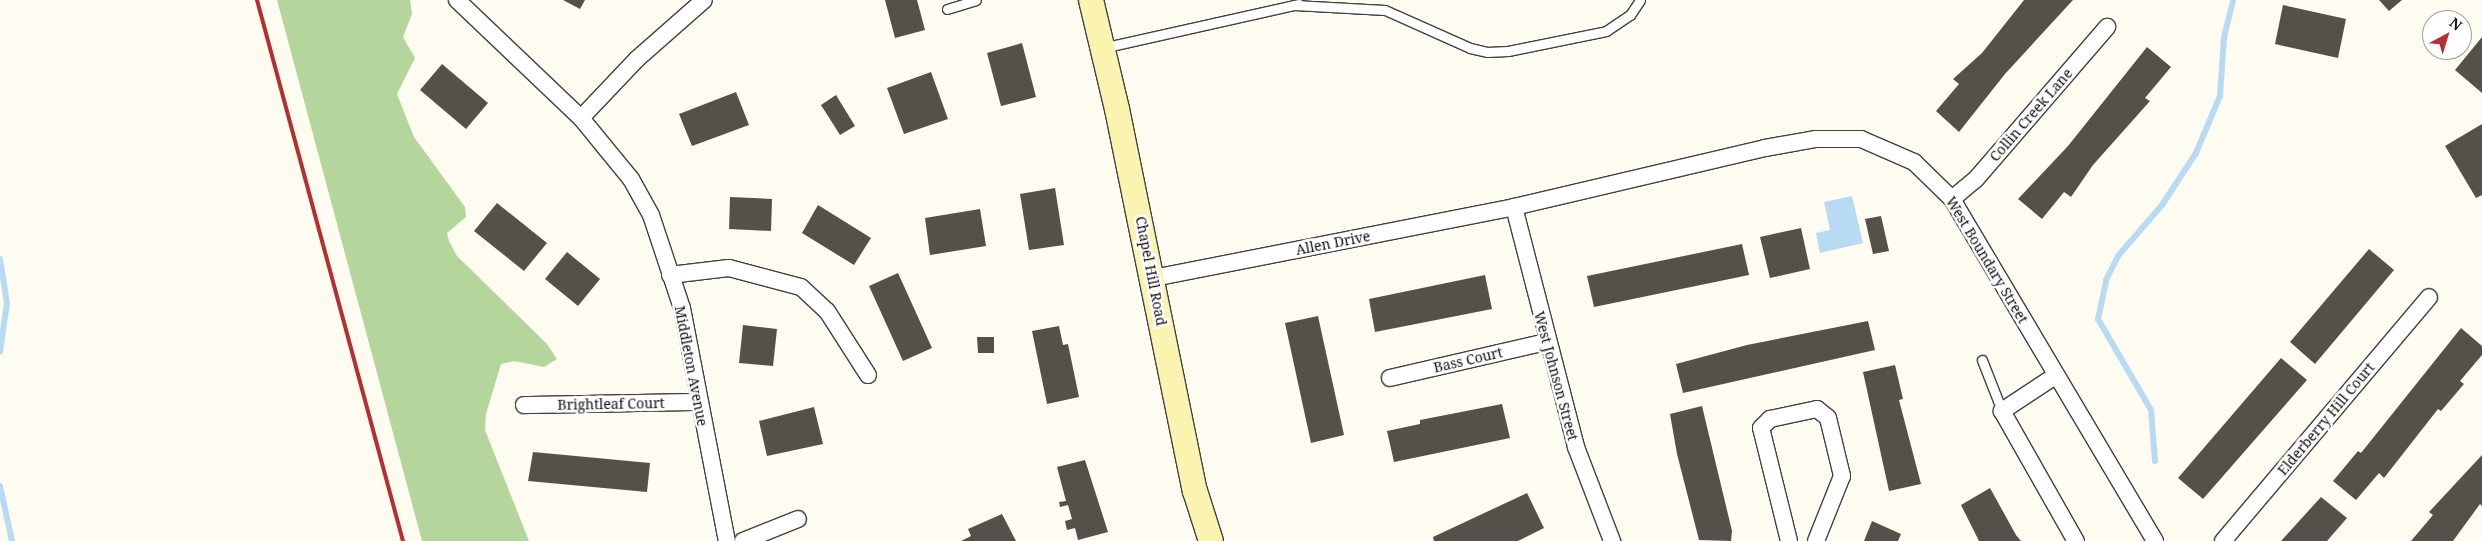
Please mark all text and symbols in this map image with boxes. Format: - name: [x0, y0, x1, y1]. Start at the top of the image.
- north arrow: [2422, 10, 2472, 60]
- text: N: [2446, 13, 2466, 35]
- street label: Collin Creek Lane: [1986, 65, 2076, 165]
- street label: West Boundary Street: [1942, 194, 2032, 326]
- street label: Chapel Hill Road: [1132, 215, 1170, 327]
- street label: Allen Drive: [1294, 228, 1372, 258]
- street label: Middleton Avenue: [671, 304, 711, 428]
- street label: West Johnson Street: [1531, 309, 1581, 443]
- street label: Bass Court: [1432, 344, 1504, 376]
- street label: Elderberry Hill Court: [2274, 359, 2378, 479]
- street label: Brightleaf Court: [557, 395, 665, 413]

